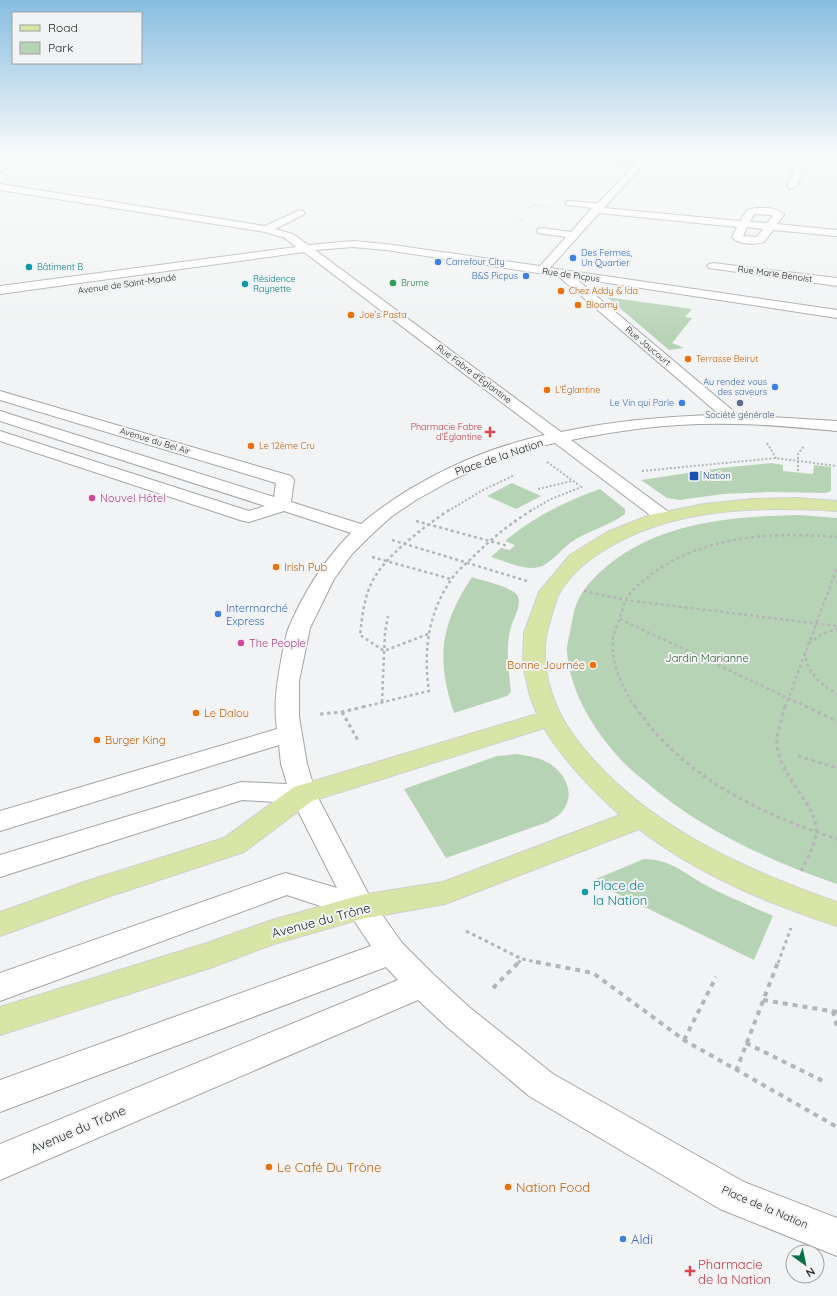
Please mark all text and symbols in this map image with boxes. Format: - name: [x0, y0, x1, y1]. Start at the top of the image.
- legend: [12, 12, 142, 64]
- text: Road: [48, 20, 78, 35]
- text: Park: [48, 40, 73, 55]
- place label: Des Fermes, Un Quartier: [581, 247, 632, 268]
- marker: Des Fermes, Un Quartier: [568, 253, 578, 263]
- place label: Carrefour City: [446, 256, 505, 267]
- marker: Carrefour City: [433, 257, 443, 267]
- place label: Bâtiment B: [37, 261, 83, 272]
- marker: Bâtiment B: [24, 262, 34, 272]
- street label: Rue Marie Benoist: [737, 263, 813, 284]
- street label: Rue de Picpus: [541, 265, 601, 284]
- place label: B&S Picpus: [472, 270, 518, 281]
- street label: Avenue de Saint-Mandé: [77, 271, 177, 296]
- marker: B&S Picpus: [521, 271, 531, 281]
- place label: Résidence Raynette: [253, 273, 296, 294]
- place label: Brume: [401, 277, 429, 288]
- marker: Brume: [388, 278, 398, 288]
- marker: Résidence Raynette: [240, 279, 250, 289]
- place label: Chez Addy & Ida: [569, 285, 638, 296]
- marker: Chez Addy & Ida: [556, 286, 566, 296]
- place label: Bloomy: [586, 299, 618, 310]
- marker: Bloomy: [573, 300, 583, 310]
- place label: Joe’s Pasta: [359, 309, 407, 320]
- marker: Joe’s Pasta: [346, 310, 356, 320]
- street label: Rue Jaucourt: [623, 323, 673, 368]
- street label: Rue Fabre d'Églantine: [435, 342, 514, 405]
- place label: Terrasse Beirut: [696, 353, 758, 364]
- marker: Terrasse Beirut: [683, 354, 693, 364]
- place label: Au rendez vous des saveurs: [703, 376, 767, 397]
- marker: Au rendez vous des saveurs: [770, 382, 780, 392]
- place label: L'Églantine: [555, 384, 600, 395]
- marker: L'Églantine: [542, 385, 552, 395]
- place label: Le Vin qui Parle: [610, 397, 674, 408]
- marker: Le Vin qui Parle: [677, 398, 687, 408]
- marker: Société générale: [735, 398, 745, 408]
- place label: Société générale: [705, 409, 775, 420]
- place label: Pharmacie Fabre d'Églantine: [411, 421, 482, 442]
- street label: Avenue du Bel Air: [119, 425, 192, 457]
- marker: Pharmacie Fabre d'Églantine: [485, 427, 495, 437]
- street label: Place de la Nation: [453, 435, 545, 479]
- place label: Le 12ème Cru: [259, 440, 315, 451]
- marker: Le 12ème Cru: [246, 441, 256, 451]
- marker: Nation: [688, 470, 700, 482]
- place label: Nation: [703, 470, 731, 481]
- place label: Nouvel Hôtel: [100, 491, 165, 505]
- marker: Nouvel Hôtel: [87, 493, 97, 503]
- place label: Irish Pub: [284, 560, 328, 574]
- marker: Irish Pub: [271, 562, 281, 572]
- place label: Intermarché Express: [226, 601, 288, 628]
- marker: Intermarché Express: [213, 609, 223, 619]
- place label: The People: [249, 636, 306, 650]
- marker: The People: [236, 638, 246, 648]
- park label: Jardin Marianne: [665, 651, 749, 665]
- place label: Bonne Journée: [507, 658, 585, 672]
- marker: Bonne Journée: [588, 660, 598, 670]
- place label: Le Dalou: [204, 706, 249, 720]
- marker: Le Dalou: [191, 708, 201, 718]
- place label: Burger King: [105, 733, 166, 747]
- marker: Burger King: [92, 735, 102, 745]
- place label: Place de la Nation: [593, 877, 647, 908]
- marker: Place de la Nation: [580, 887, 590, 897]
- street label: Avenue du Trône: [270, 899, 372, 941]
- street label: Avenue du Trône: [28, 1102, 128, 1156]
- place label: Le Café Du Trône: [277, 1159, 381, 1175]
- marker: Le Café Du Trône: [264, 1162, 274, 1172]
- place label: Nation Food: [516, 1179, 590, 1195]
- marker: Nation Food: [503, 1182, 513, 1192]
- street label: Place de la Nation: [720, 1182, 810, 1232]
- place label: Aldi: [631, 1231, 653, 1247]
- marker: Aldi: [618, 1234, 628, 1244]
- north arrow: [785, 1244, 825, 1284]
- place label: Pharmacie de la Nation: [698, 1256, 771, 1287]
- text: N: [803, 1264, 818, 1280]
- marker: Pharmacie de la Nation: [685, 1266, 695, 1276]

